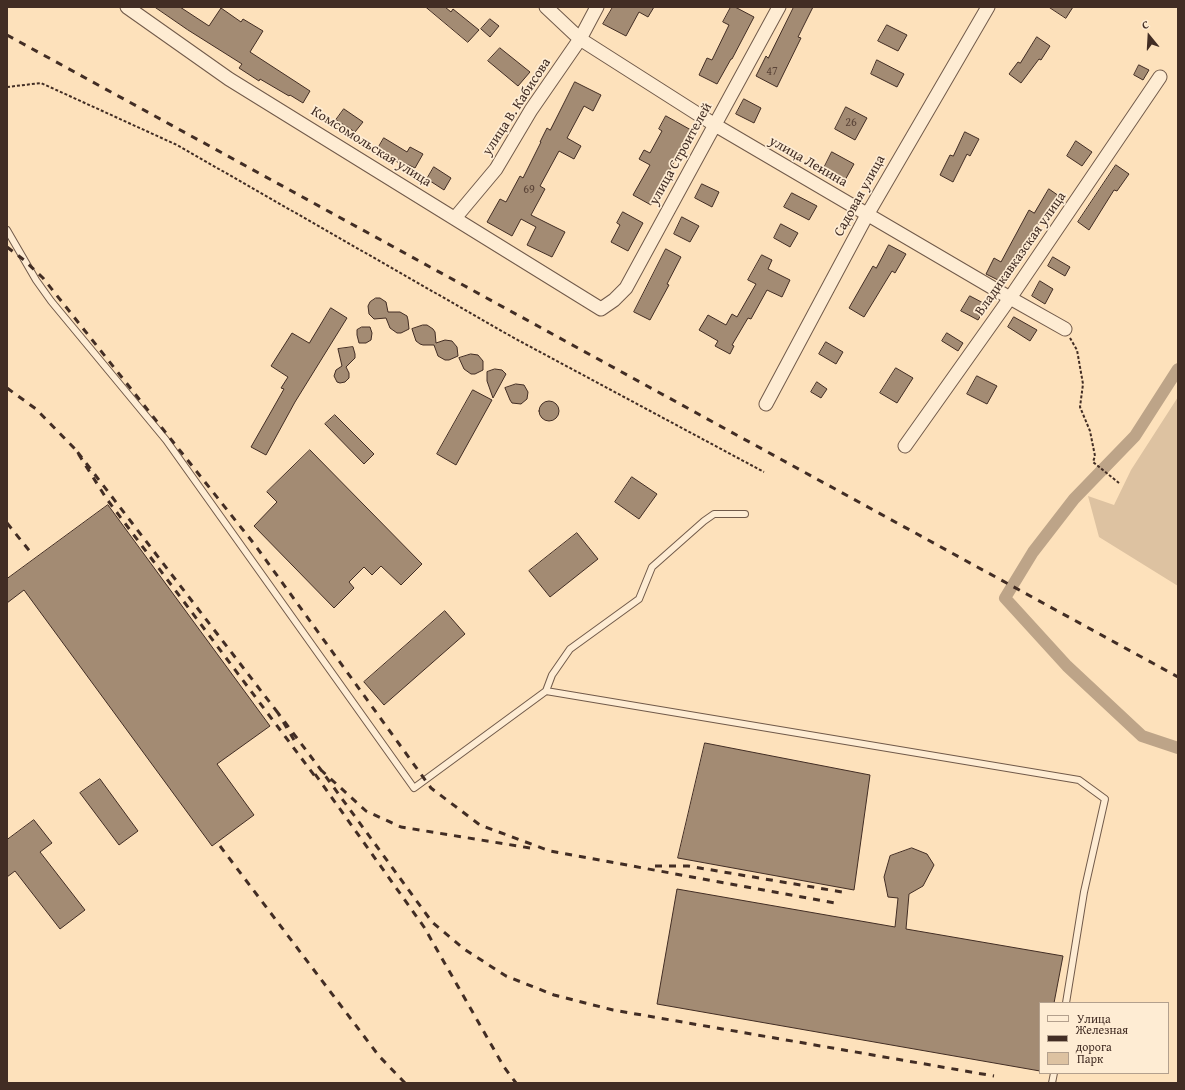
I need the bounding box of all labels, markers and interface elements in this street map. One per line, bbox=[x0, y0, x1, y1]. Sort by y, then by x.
north arrow bbox=[1129, 16, 1169, 56]
text: С bbox=[1140, 16, 1151, 33]
street label: улица В. Кабисова bbox=[479, 55, 555, 159]
house number: 47 bbox=[766, 65, 778, 79]
street label: улица Строителей bbox=[646, 100, 716, 208]
street label: Комсомольская улица bbox=[308, 103, 434, 191]
house number: 26 bbox=[845, 116, 857, 130]
street label: улица Ленина bbox=[766, 133, 850, 191]
street label: Садовая улица bbox=[831, 152, 889, 240]
house number: 69 bbox=[523, 183, 535, 197]
street label: Владикавказская улица bbox=[972, 189, 1070, 319]
legend bbox=[1039, 1002, 1169, 1074]
text: Улица bbox=[1077, 1010, 1111, 1027]
text: Железная дорога bbox=[1076, 1021, 1128, 1055]
text: Парк bbox=[1077, 1050, 1103, 1067]

